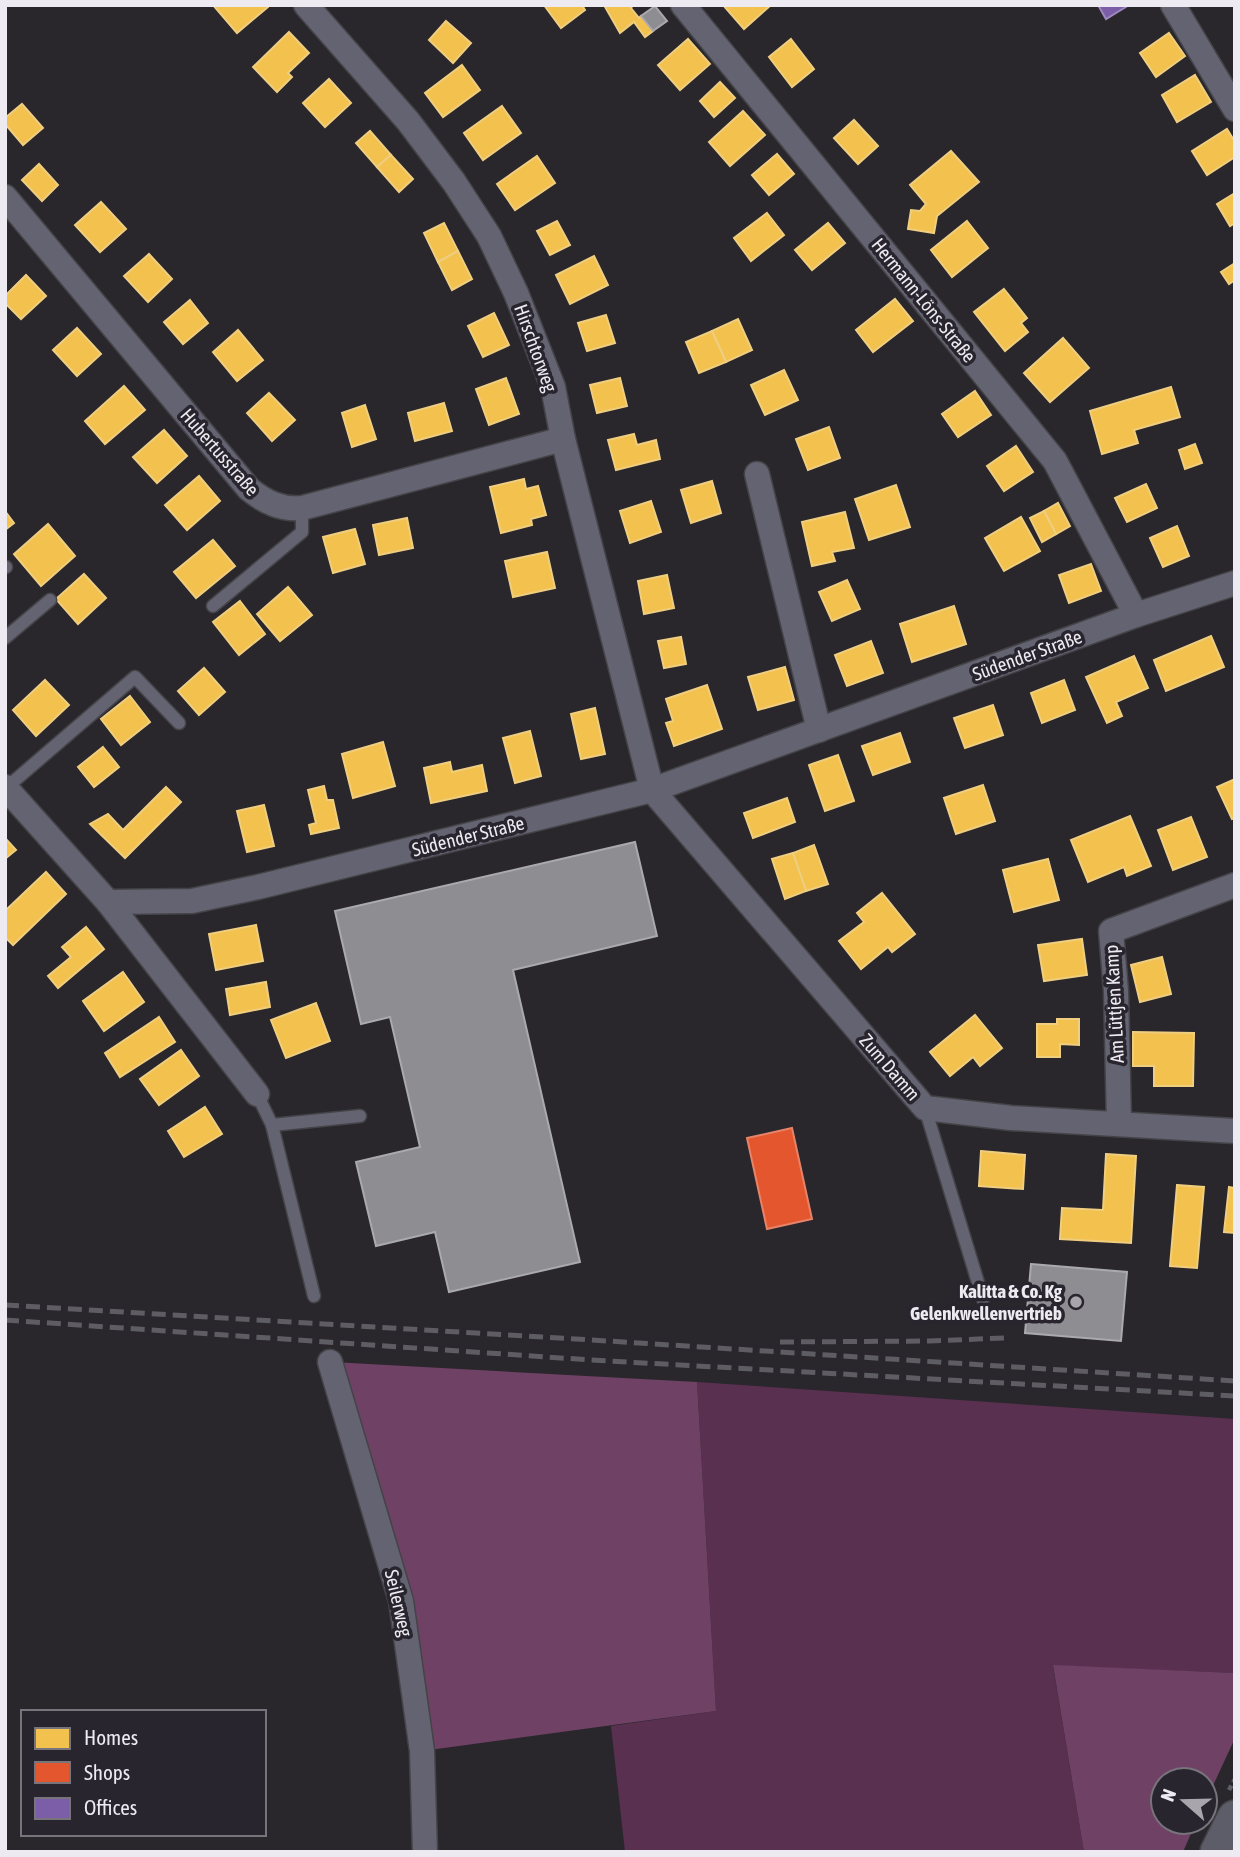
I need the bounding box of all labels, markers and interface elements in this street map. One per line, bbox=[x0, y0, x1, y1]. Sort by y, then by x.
street label: Hermann-Löns-Straße bbox=[867, 234, 981, 366]
street label: Hirschtorweg bbox=[510, 301, 562, 396]
street label: Hubertusstraße bbox=[176, 404, 264, 500]
street label: Südender Straße bbox=[969, 625, 1085, 685]
street label: Südender Straße bbox=[410, 811, 526, 861]
street label: Am Lüttjen Kamp bbox=[1100, 944, 1128, 1064]
street label: Zum Damm bbox=[855, 1029, 925, 1105]
place label: Kalitta & Co. Kg Gelenkwellenvertrieb bbox=[910, 1280, 1063, 1324]
marker: Kalitta & Co. Kg Gelenkwellenvertrieb bbox=[1068, 1294, 1084, 1310]
street label: Seilerweg bbox=[381, 1567, 418, 1639]
legend bbox=[21, 1710, 266, 1836]
text: Homes bbox=[84, 1725, 138, 1749]
text: Shops bbox=[84, 1760, 130, 1784]
north arrow bbox=[1149, 1766, 1219, 1836]
text: N bbox=[1156, 1786, 1180, 1804]
text: Offices bbox=[84, 1795, 137, 1819]

